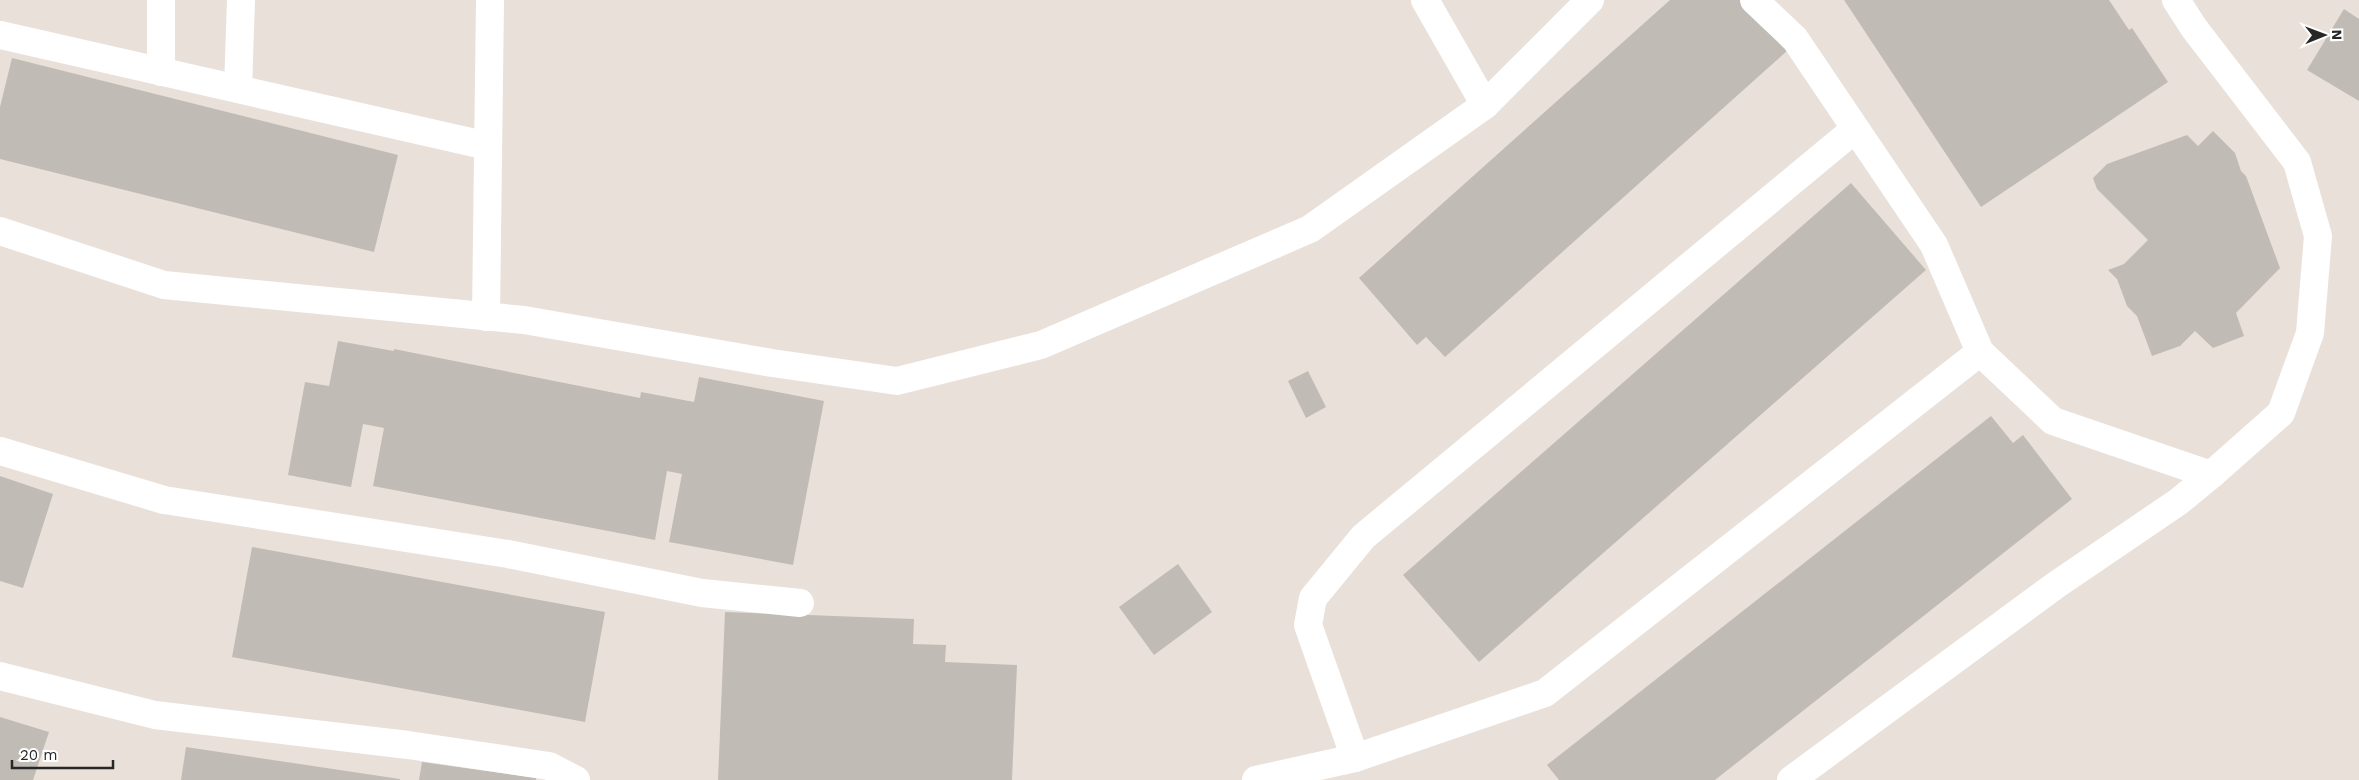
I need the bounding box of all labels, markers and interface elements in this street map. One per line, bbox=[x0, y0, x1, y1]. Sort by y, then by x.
north arrow bbox=[2299, 10, 2349, 60]
text: N bbox=[2329, 29, 2345, 40]
scale bar bbox=[12, 738, 114, 770]
text: 20 m bbox=[20, 746, 58, 764]

